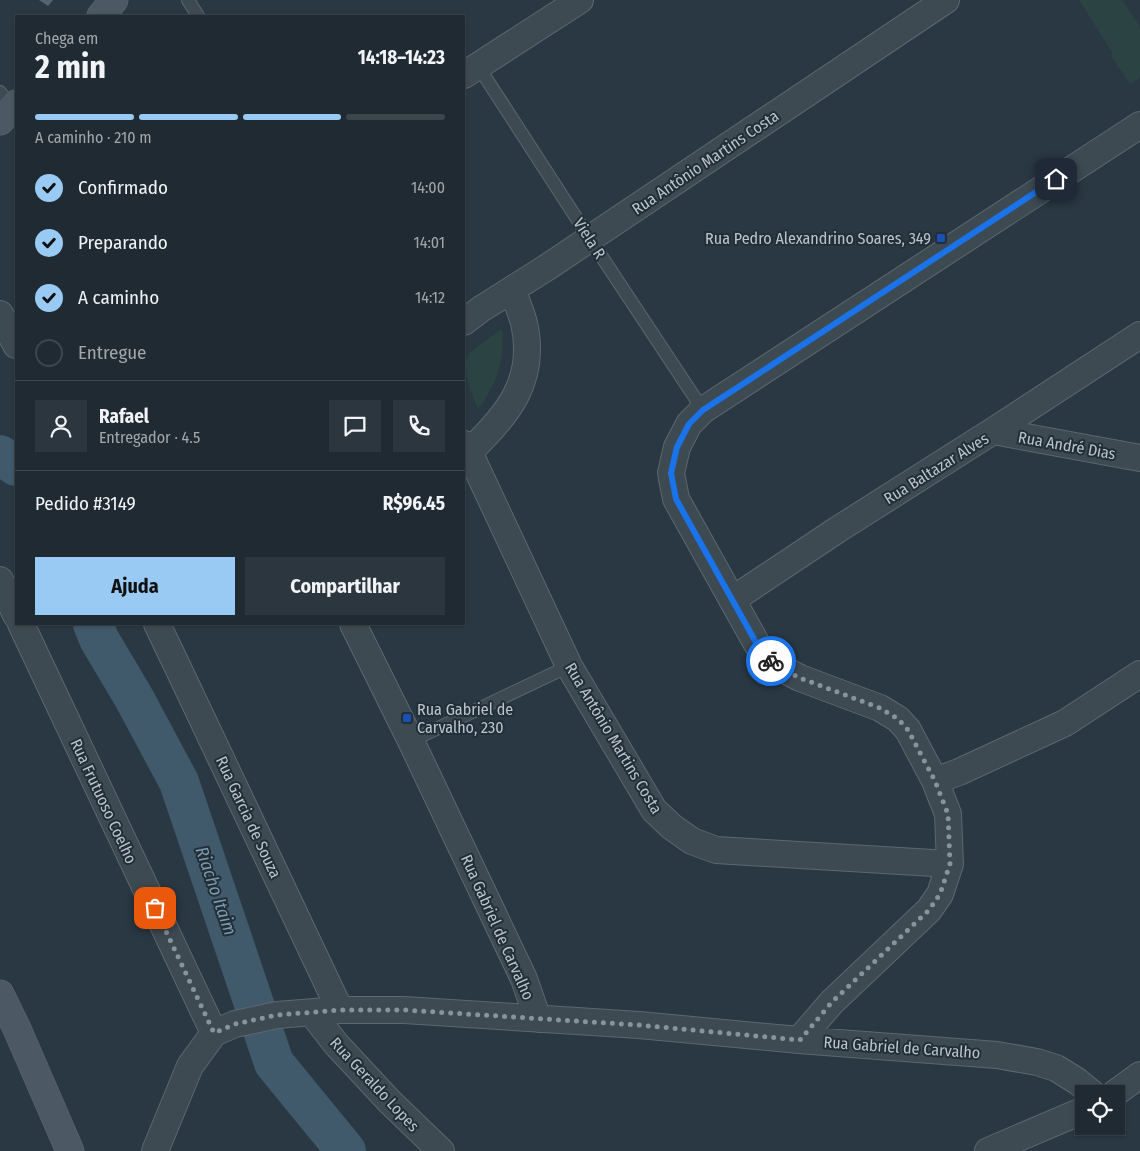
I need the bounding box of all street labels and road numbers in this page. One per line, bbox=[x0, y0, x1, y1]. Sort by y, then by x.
street label: Rua Antônio Martins Costa bbox=[628, 106, 782, 219]
street label: Viela R bbox=[569, 214, 610, 262]
street label: Rua André Dias bbox=[1017, 428, 1117, 463]
street label: Rua Baltazar Alves bbox=[880, 429, 992, 508]
street label: Rua Antônio Martins Costa bbox=[561, 659, 666, 817]
street label: Rua Frutuoso Coelho bbox=[66, 736, 141, 867]
street label: Rua Garcia de Souza bbox=[212, 753, 285, 881]
street label: Rua Gabriel de Carvalho bbox=[457, 852, 538, 1003]
street label: Rua Geraldo Lopes bbox=[326, 1033, 423, 1135]
street label: Rua Gabriel de Carvalho bbox=[823, 1033, 981, 1062]

